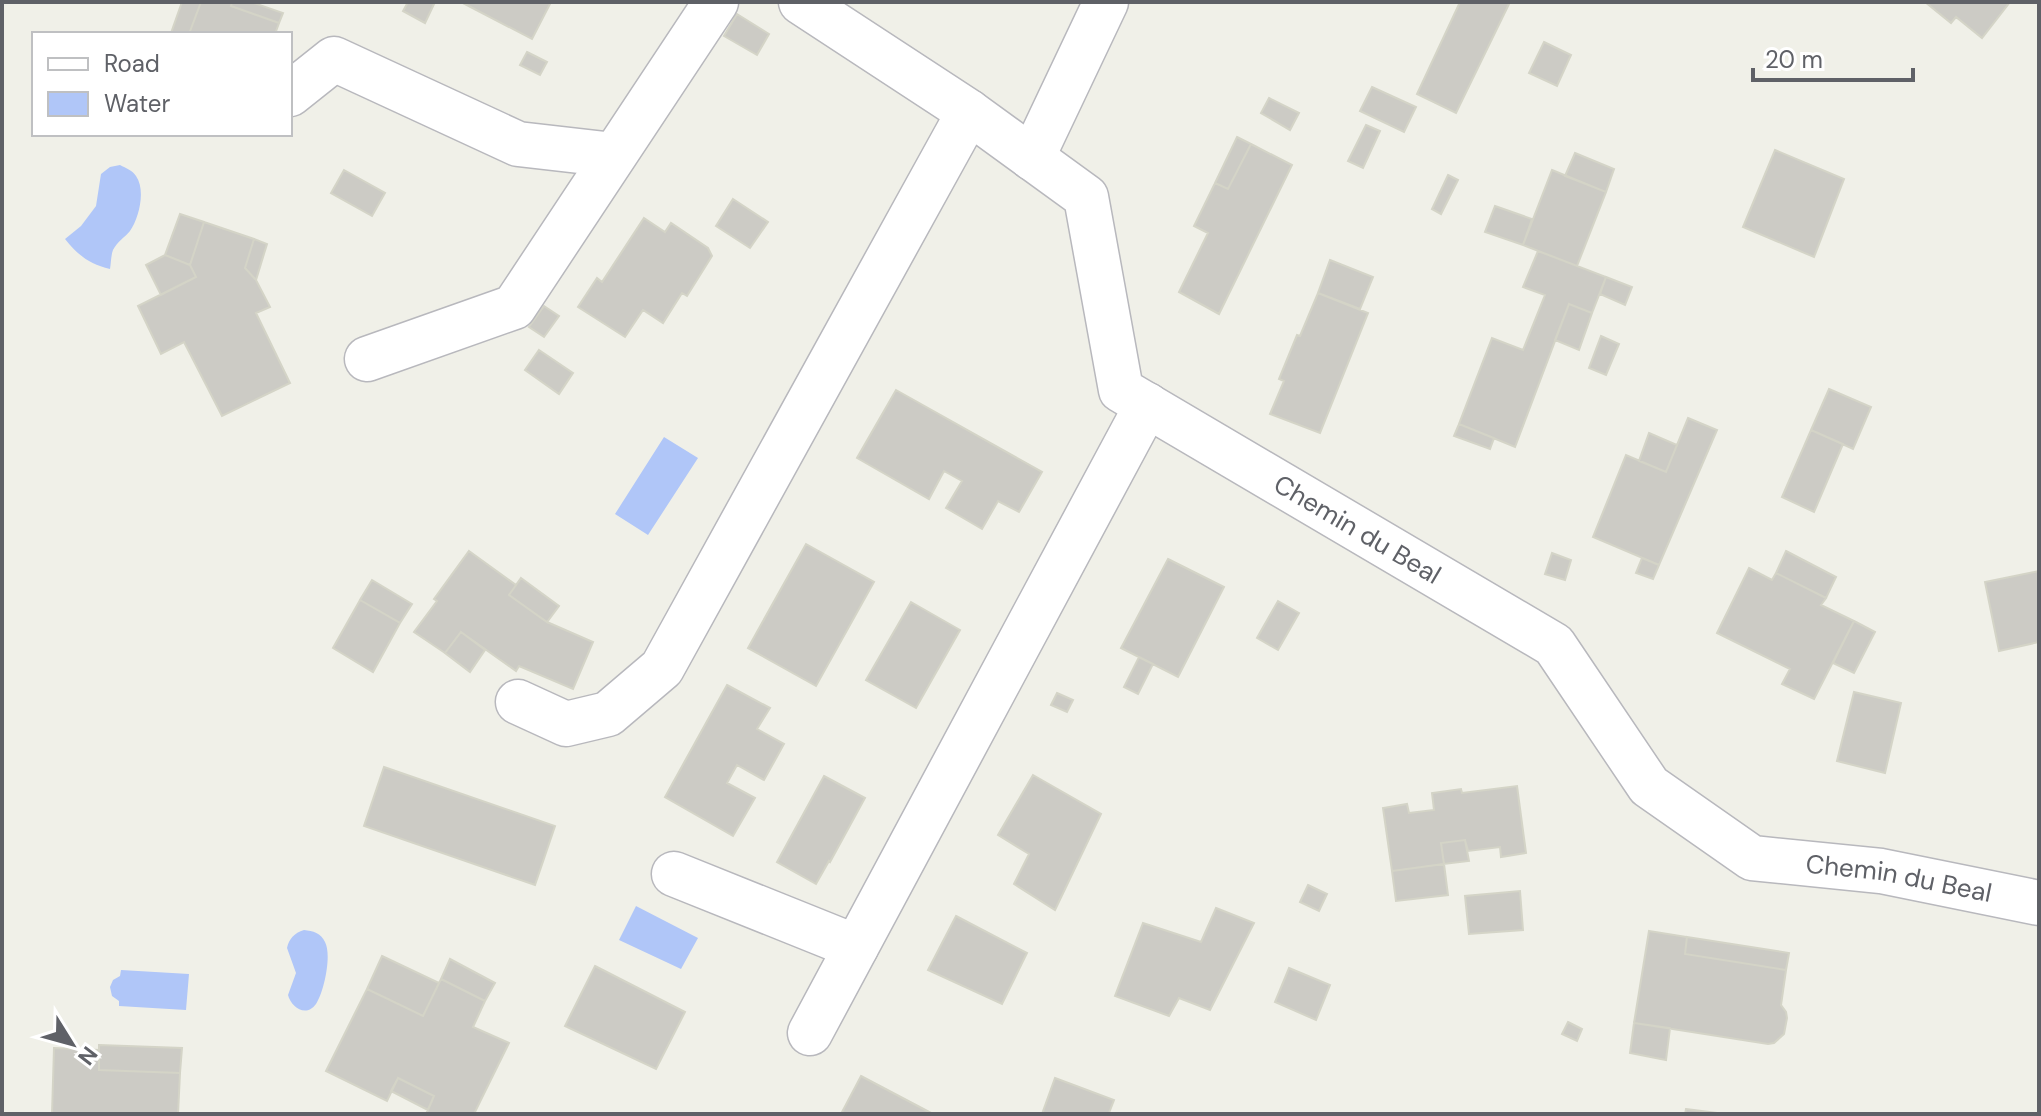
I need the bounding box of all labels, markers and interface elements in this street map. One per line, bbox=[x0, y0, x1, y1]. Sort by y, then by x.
legend bbox=[32, 32, 292, 136]
scale bar bbox=[1753, 32, 1913, 82]
text: 20 m bbox=[1765, 44, 1823, 75]
text: Road bbox=[104, 48, 160, 79]
text: Water bbox=[104, 88, 170, 119]
street label: Chemin du Beal bbox=[1268, 467, 1447, 592]
street label: Chemin du Beal bbox=[1804, 847, 1995, 910]
north arrow bbox=[32, 1004, 112, 1084]
text: N bbox=[71, 1041, 104, 1071]

